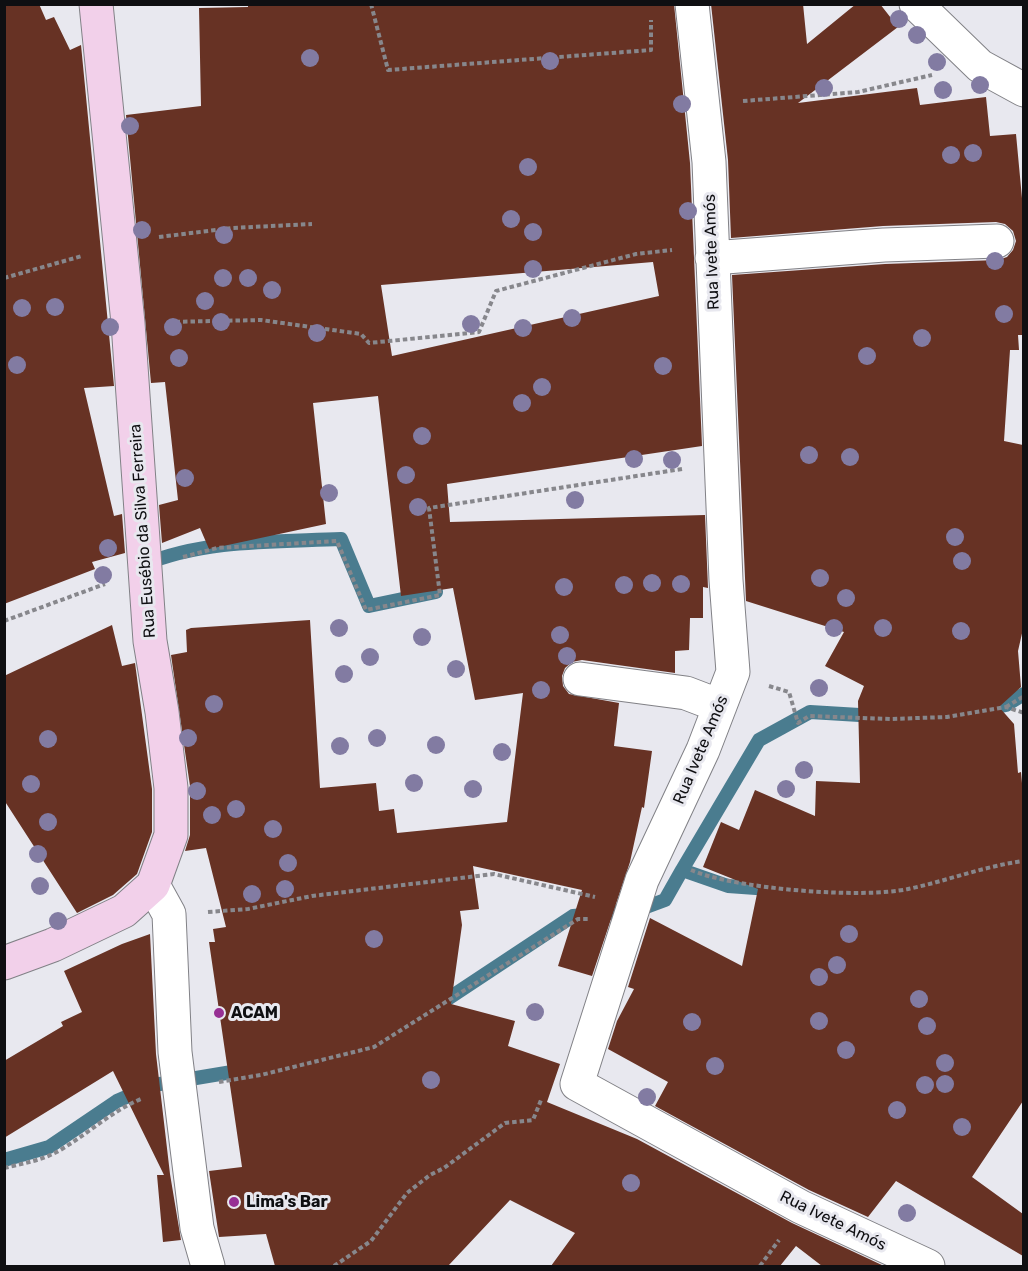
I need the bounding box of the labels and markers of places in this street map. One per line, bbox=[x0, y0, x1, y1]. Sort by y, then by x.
place label: ACAM bbox=[231, 1003, 278, 1023]
marker: ACAM bbox=[212, 1006, 226, 1020]
place label: Lima's Bar bbox=[246, 1192, 328, 1212]
marker: Lima's Bar bbox=[227, 1195, 241, 1209]

